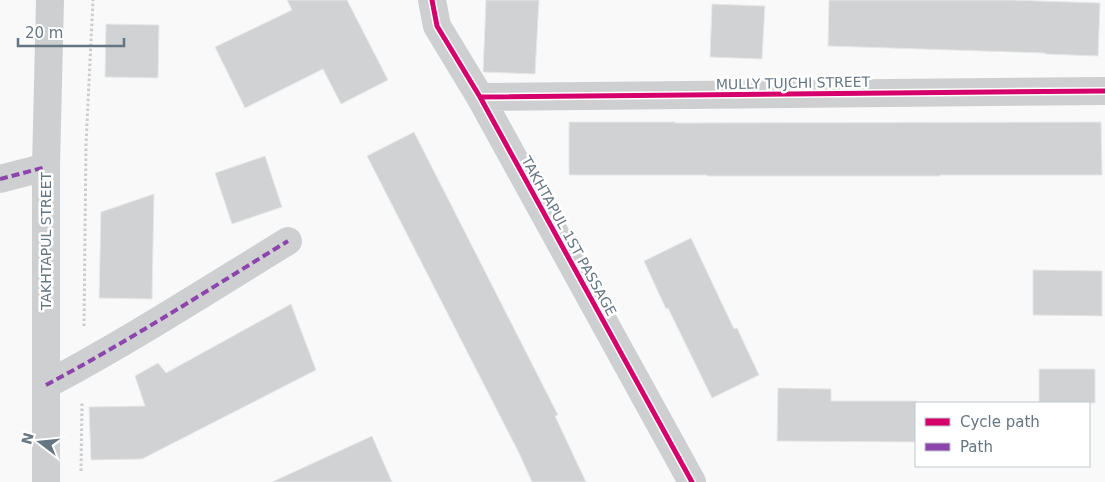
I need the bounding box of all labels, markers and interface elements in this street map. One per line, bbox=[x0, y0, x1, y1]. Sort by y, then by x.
scale bar bbox=[18, 15, 124, 47]
text: 20 m bbox=[25, 24, 63, 42]
street label: MULLY TUJCHI STREET bbox=[716, 74, 871, 92]
street label: TAKHTAPUL 1ST PASSAGE bbox=[518, 153, 620, 318]
street label: TAKHTAPUL STREET bbox=[38, 171, 54, 311]
legend bbox=[915, 402, 1090, 467]
text: Cycle path bbox=[960, 413, 1040, 431]
north arrow bbox=[15, 417, 65, 467]
text: N bbox=[18, 431, 37, 446]
text: Path bbox=[960, 438, 993, 456]

